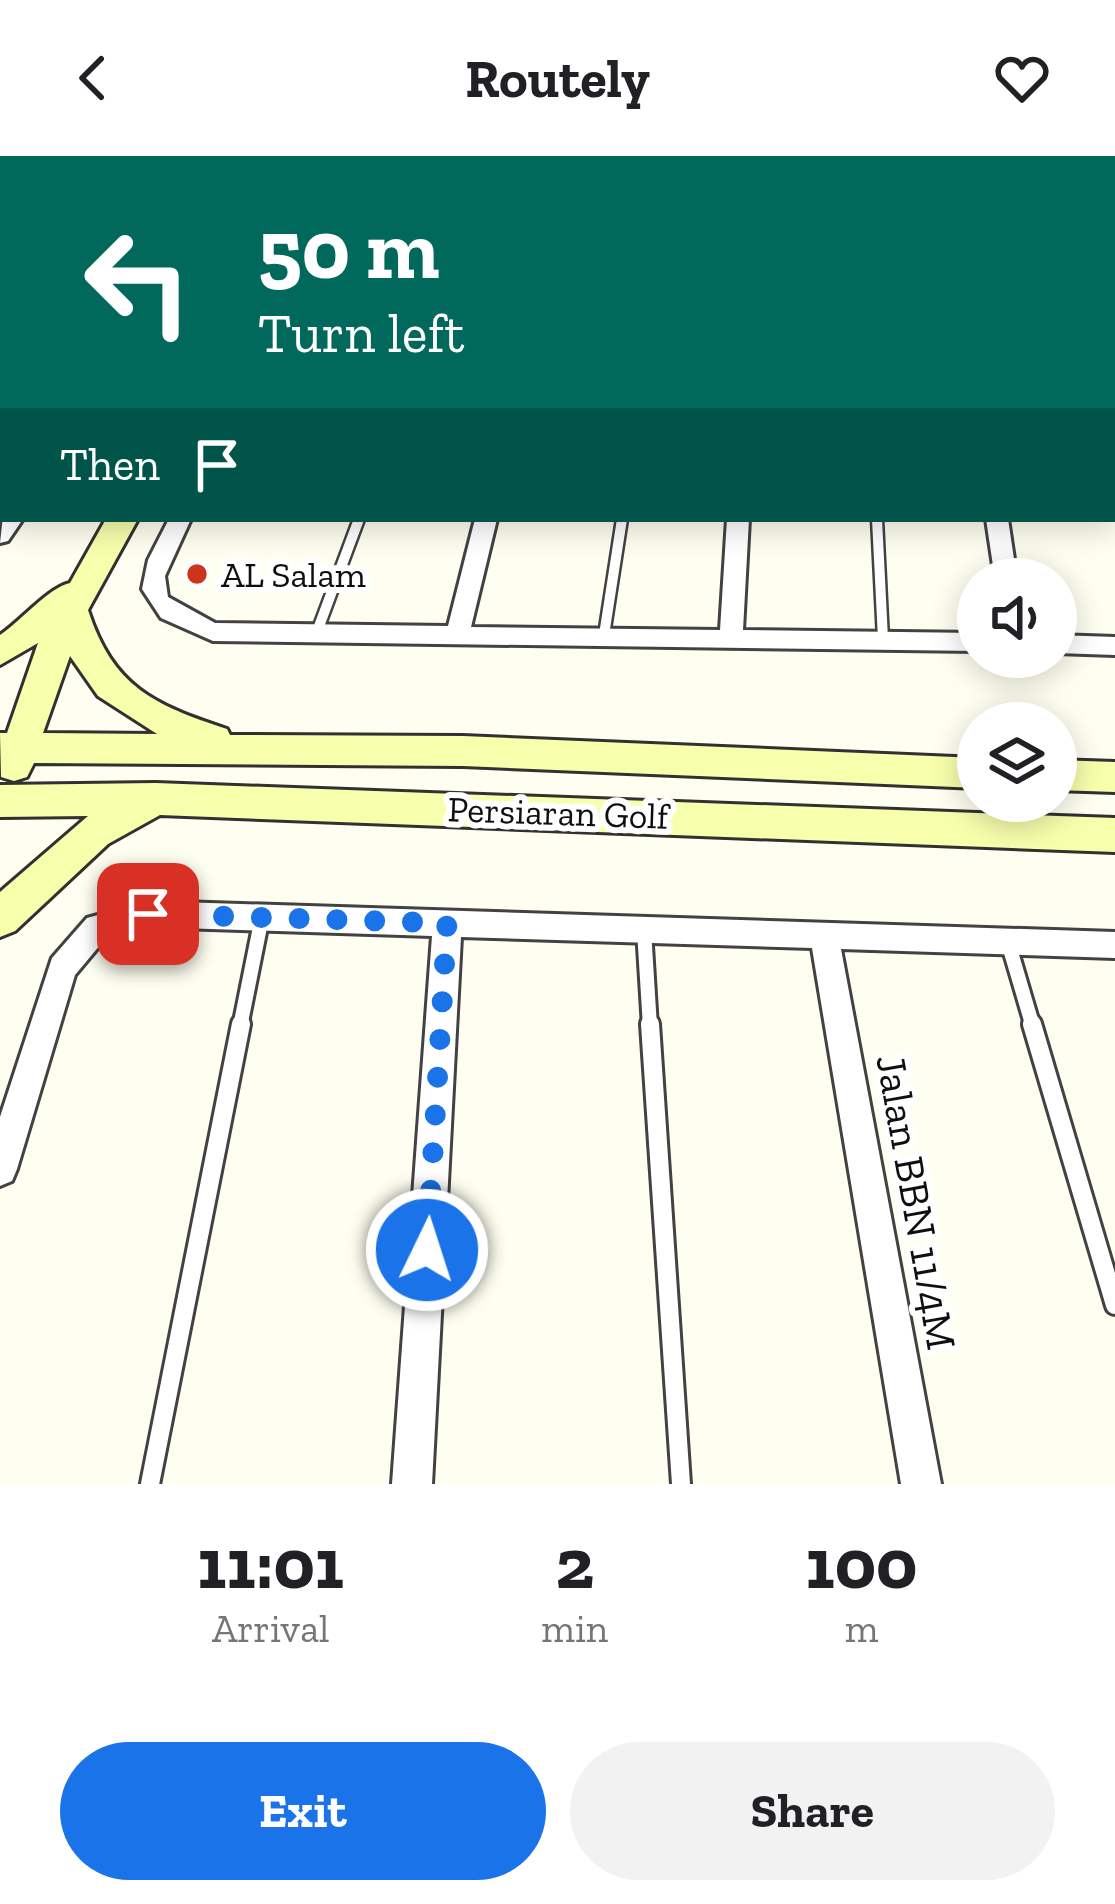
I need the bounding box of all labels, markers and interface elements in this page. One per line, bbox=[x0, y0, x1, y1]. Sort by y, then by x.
icon: back bbox=[60, 45, 126, 111]
icon: heart bbox=[989, 45, 1055, 111]
text: Routely bbox=[465, 46, 650, 111]
text: 50 m bbox=[258, 199, 440, 300]
icon: left bbox=[60, 204, 216, 360]
text: Turn left bbox=[258, 301, 465, 366]
icon: arrive bbox=[184, 432, 250, 498]
text: Then bbox=[60, 438, 160, 492]
place label: AL Salam bbox=[221, 553, 366, 596]
map controls bbox=[957, 558, 1077, 822]
button: sound bbox=[957, 558, 1077, 678]
marker: AL Salam bbox=[184, 561, 210, 587]
button: layers bbox=[957, 702, 1077, 822]
street label: Persiaran Golf bbox=[447, 787, 672, 838]
pin bbox=[97, 863, 199, 965]
icon: arrive bbox=[115, 881, 181, 947]
street label: Jalan BBN 11/4M bbox=[865, 1050, 968, 1354]
position arrow bbox=[364, 1187, 490, 1313]
text: 11:01 bbox=[197, 1520, 344, 1606]
text: 2 bbox=[555, 1520, 594, 1606]
text: 100 bbox=[806, 1520, 918, 1606]
text: Arrival bbox=[212, 1605, 329, 1652]
text: min bbox=[541, 1605, 608, 1652]
text: m bbox=[845, 1605, 878, 1652]
button: Exit bbox=[60, 1742, 546, 1880]
button: Share bbox=[570, 1742, 1055, 1880]

